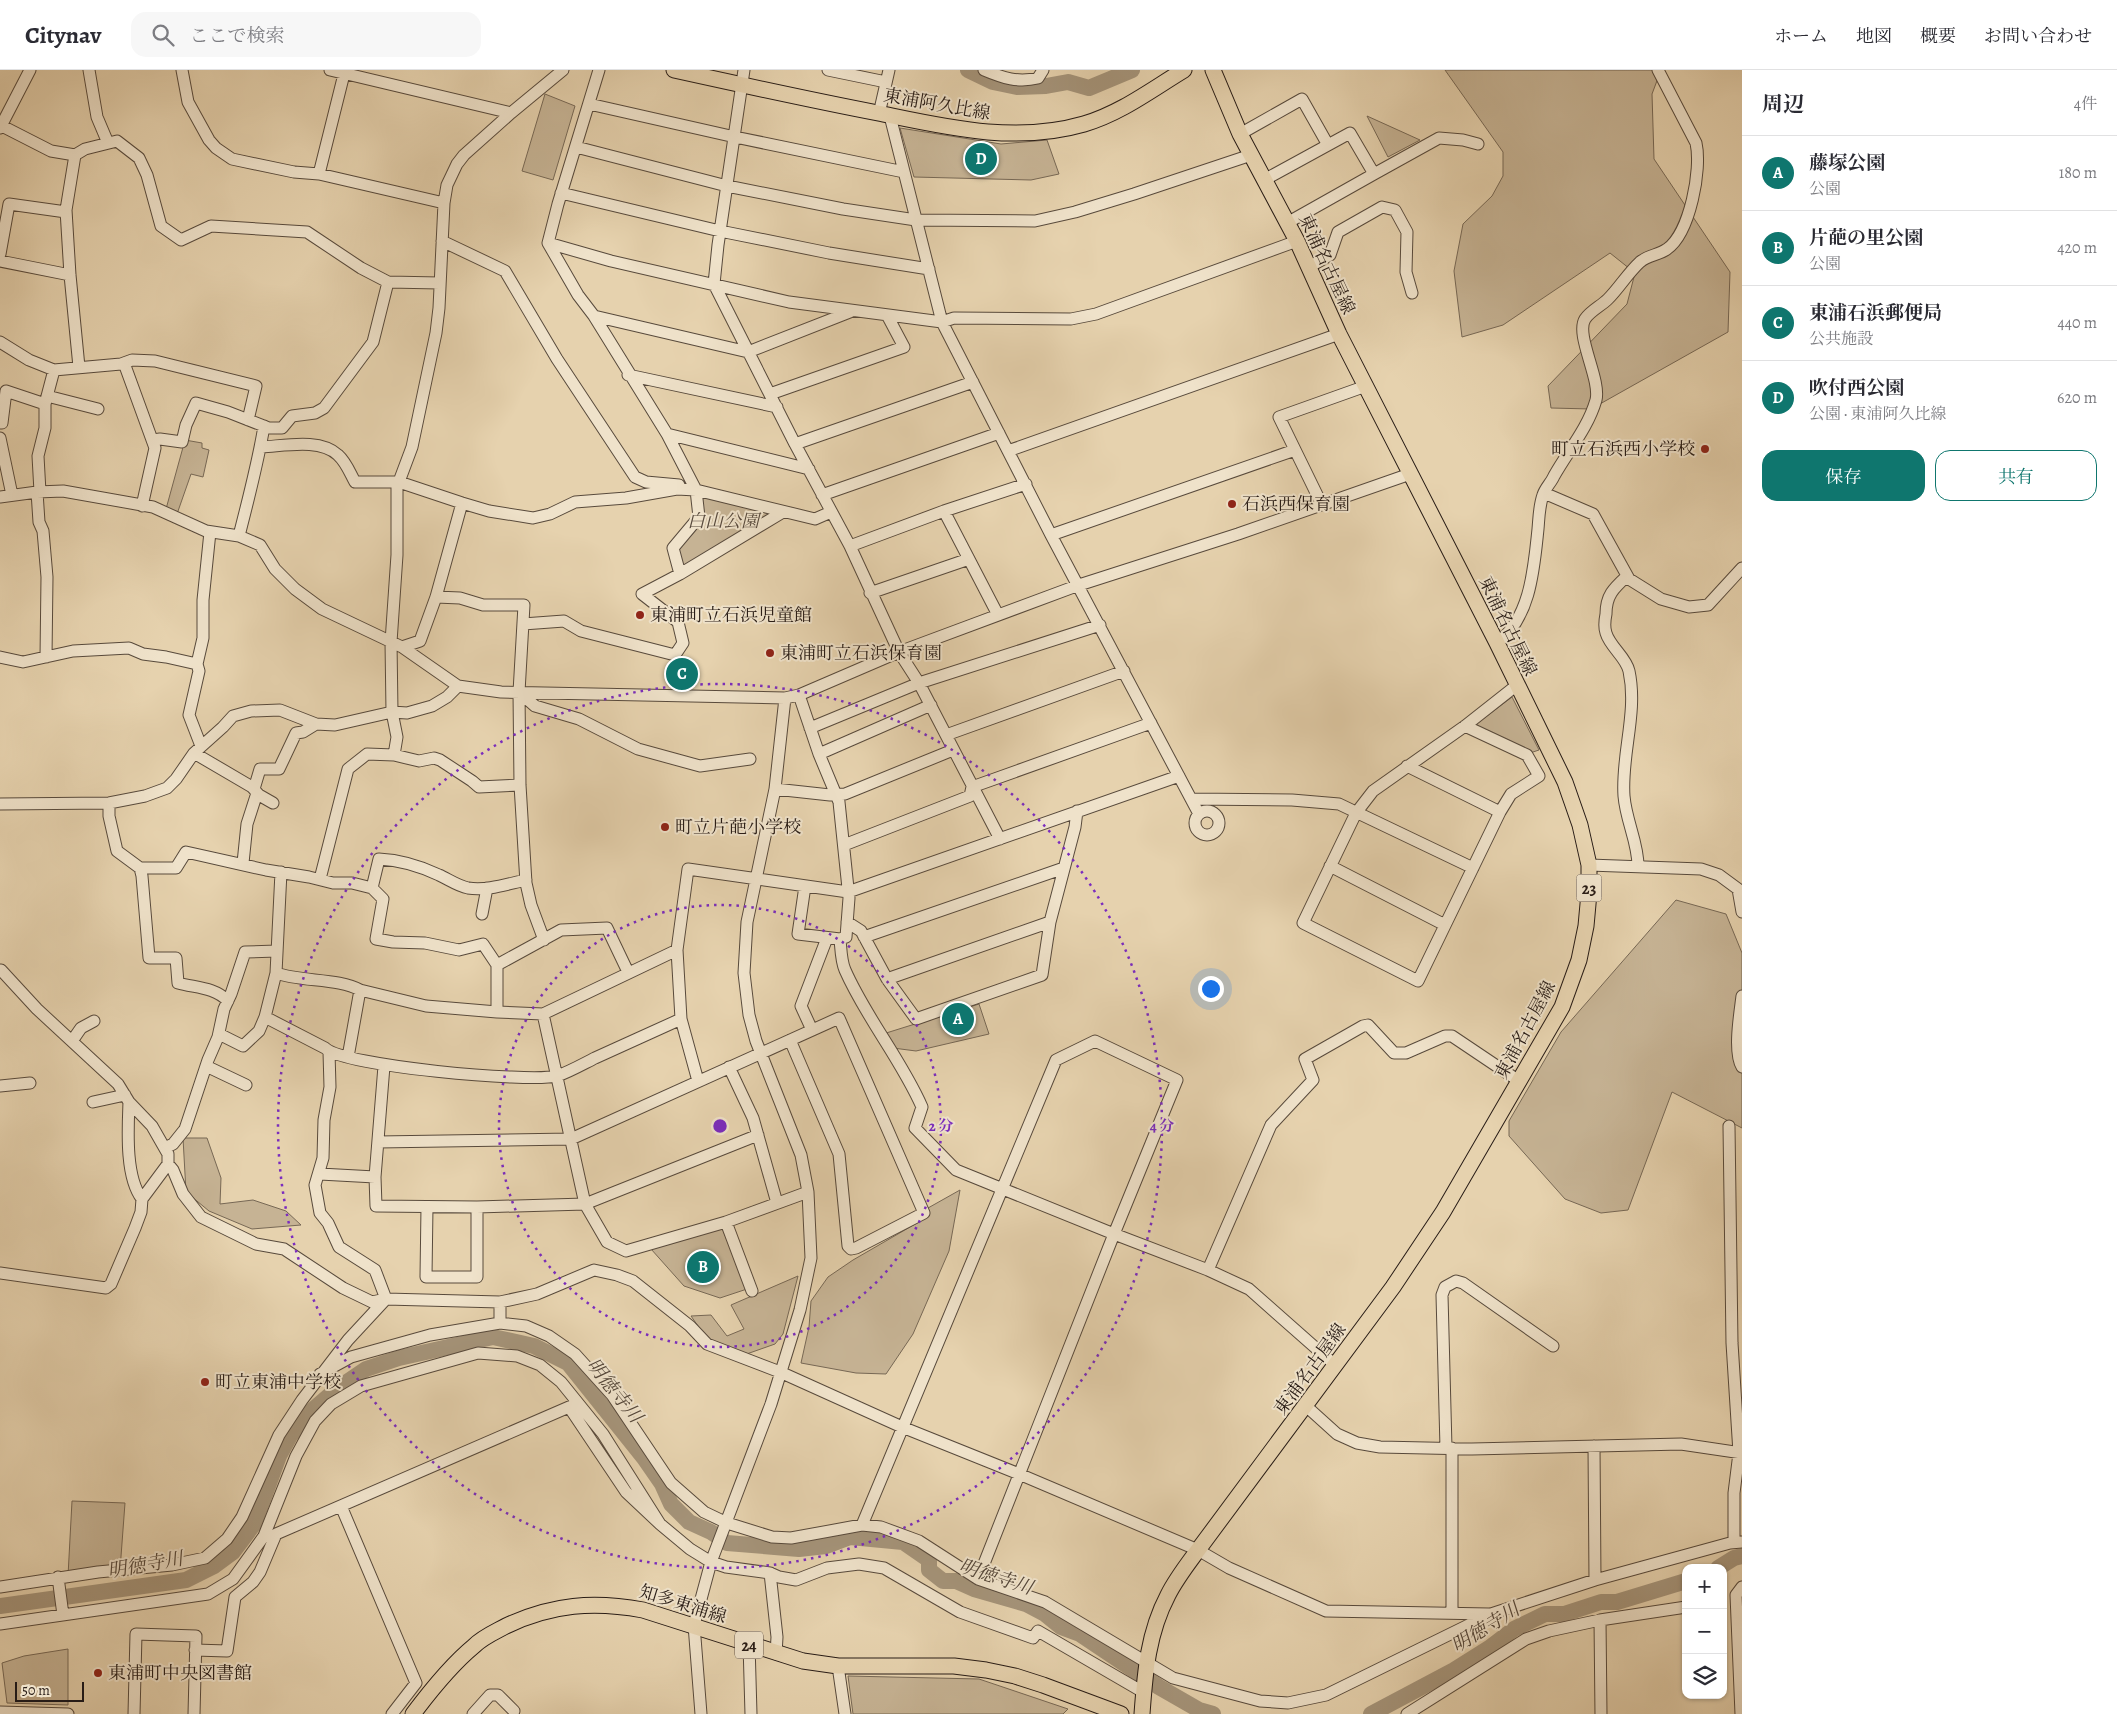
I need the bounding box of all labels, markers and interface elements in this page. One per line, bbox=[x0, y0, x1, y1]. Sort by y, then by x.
search box bbox=[131, 12, 481, 57]
text: Citynav bbox=[25, 19, 101, 51]
icon: search bbox=[149, 21, 177, 49]
text: ここで検索 bbox=[189, 23, 284, 49]
text: ホーム bbox=[1774, 24, 1828, 48]
text: 地図 bbox=[1856, 24, 1892, 48]
text: 概要 bbox=[1920, 24, 1956, 48]
text: お問い合わせ bbox=[1984, 24, 2092, 48]
street label: 東浦阿久比線 bbox=[882, 83, 992, 125]
text: 周辺 bbox=[1762, 90, 1804, 118]
text: 4件 bbox=[2074, 93, 2097, 115]
pin: D bbox=[965, 140, 997, 178]
text: 藤塚公園 bbox=[1809, 150, 1885, 176]
text: A bbox=[1773, 162, 1783, 184]
text: 180 m bbox=[2059, 162, 2097, 184]
text: 公園 bbox=[1809, 178, 1841, 200]
street label: 東浦名古屋線 bbox=[1293, 210, 1361, 318]
text: 片葩の里公園 bbox=[1809, 225, 1923, 251]
text: B bbox=[1773, 237, 1783, 259]
text: 420 m bbox=[2057, 237, 2097, 259]
text: 公園 bbox=[1809, 253, 1841, 275]
text: 東浦石浜郵便局 bbox=[1809, 300, 1942, 326]
text: C bbox=[1773, 312, 1783, 334]
text: 440 m bbox=[2057, 312, 2097, 334]
text: 公共施設 bbox=[1809, 328, 1873, 350]
text: 吹付西公園 bbox=[1809, 375, 1904, 401]
text: D bbox=[1772, 387, 1784, 409]
text: 620 m bbox=[2057, 387, 2097, 409]
text: 公園 · 東浦阿久比線 bbox=[1809, 403, 1947, 425]
place label: 町立石浜西小学校 bbox=[1551, 437, 1695, 461]
marker: 町立石浜西小学校 bbox=[1699, 443, 1711, 455]
button: 保存 bbox=[1762, 450, 1925, 501]
button: 共有 bbox=[1935, 450, 2097, 501]
place label: 石浜西保育園 bbox=[1242, 492, 1350, 516]
marker: 石浜西保育園 bbox=[1226, 498, 1238, 510]
park label: 白山公園 bbox=[687, 509, 762, 533]
street label: 東浦名古屋線 bbox=[1474, 572, 1542, 680]
place label: 東浦町立石浜児童館 bbox=[650, 603, 812, 627]
marker: 東浦町立石浜児童館 bbox=[634, 609, 646, 621]
place label: 東浦町立石浜保育園 bbox=[780, 641, 942, 665]
marker: 東浦町立石浜保育園 bbox=[764, 647, 776, 659]
pin: C bbox=[666, 655, 698, 693]
place label: 町立片葩小学校 bbox=[675, 815, 801, 839]
marker: 町立片葩小学校 bbox=[659, 821, 671, 833]
road number: 23 bbox=[1576, 874, 1602, 901]
your location bbox=[1198, 976, 1224, 1002]
street label: 東浦名古屋線 bbox=[1489, 977, 1561, 1083]
pin: A bbox=[942, 1000, 974, 1038]
text: 2 分 bbox=[929, 1116, 953, 1136]
text: 4 分 bbox=[1150, 1116, 1174, 1136]
centre of rings bbox=[711, 1117, 729, 1135]
pin: B bbox=[687, 1248, 719, 1286]
street label: 東浦名古屋線 bbox=[1269, 1318, 1351, 1420]
water label: 明徳寺川 bbox=[580, 1353, 649, 1430]
place label: 町立東浦中学校 bbox=[215, 1370, 341, 1394]
marker: 町立東浦中学校 bbox=[199, 1376, 211, 1388]
water label: 明徳寺川 bbox=[105, 1545, 187, 1584]
water label: 明徳寺川 bbox=[956, 1553, 1038, 1602]
map controls bbox=[1682, 1564, 1727, 1699]
button: + bbox=[1682, 1564, 1727, 1609]
street label: 知多東浦線 bbox=[636, 1579, 730, 1629]
water label: 明徳寺川 bbox=[1446, 1596, 1526, 1659]
button: − bbox=[1682, 1609, 1727, 1654]
road number: 24 bbox=[735, 1632, 763, 1658]
button: layers bbox=[1682, 1654, 1727, 1699]
place label: 東浦町中央図書館 bbox=[108, 1661, 252, 1685]
marker: 東浦町中央図書館 bbox=[92, 1667, 104, 1679]
scale bar bbox=[15, 1679, 84, 1702]
text: 50 m bbox=[22, 1681, 50, 1700]

